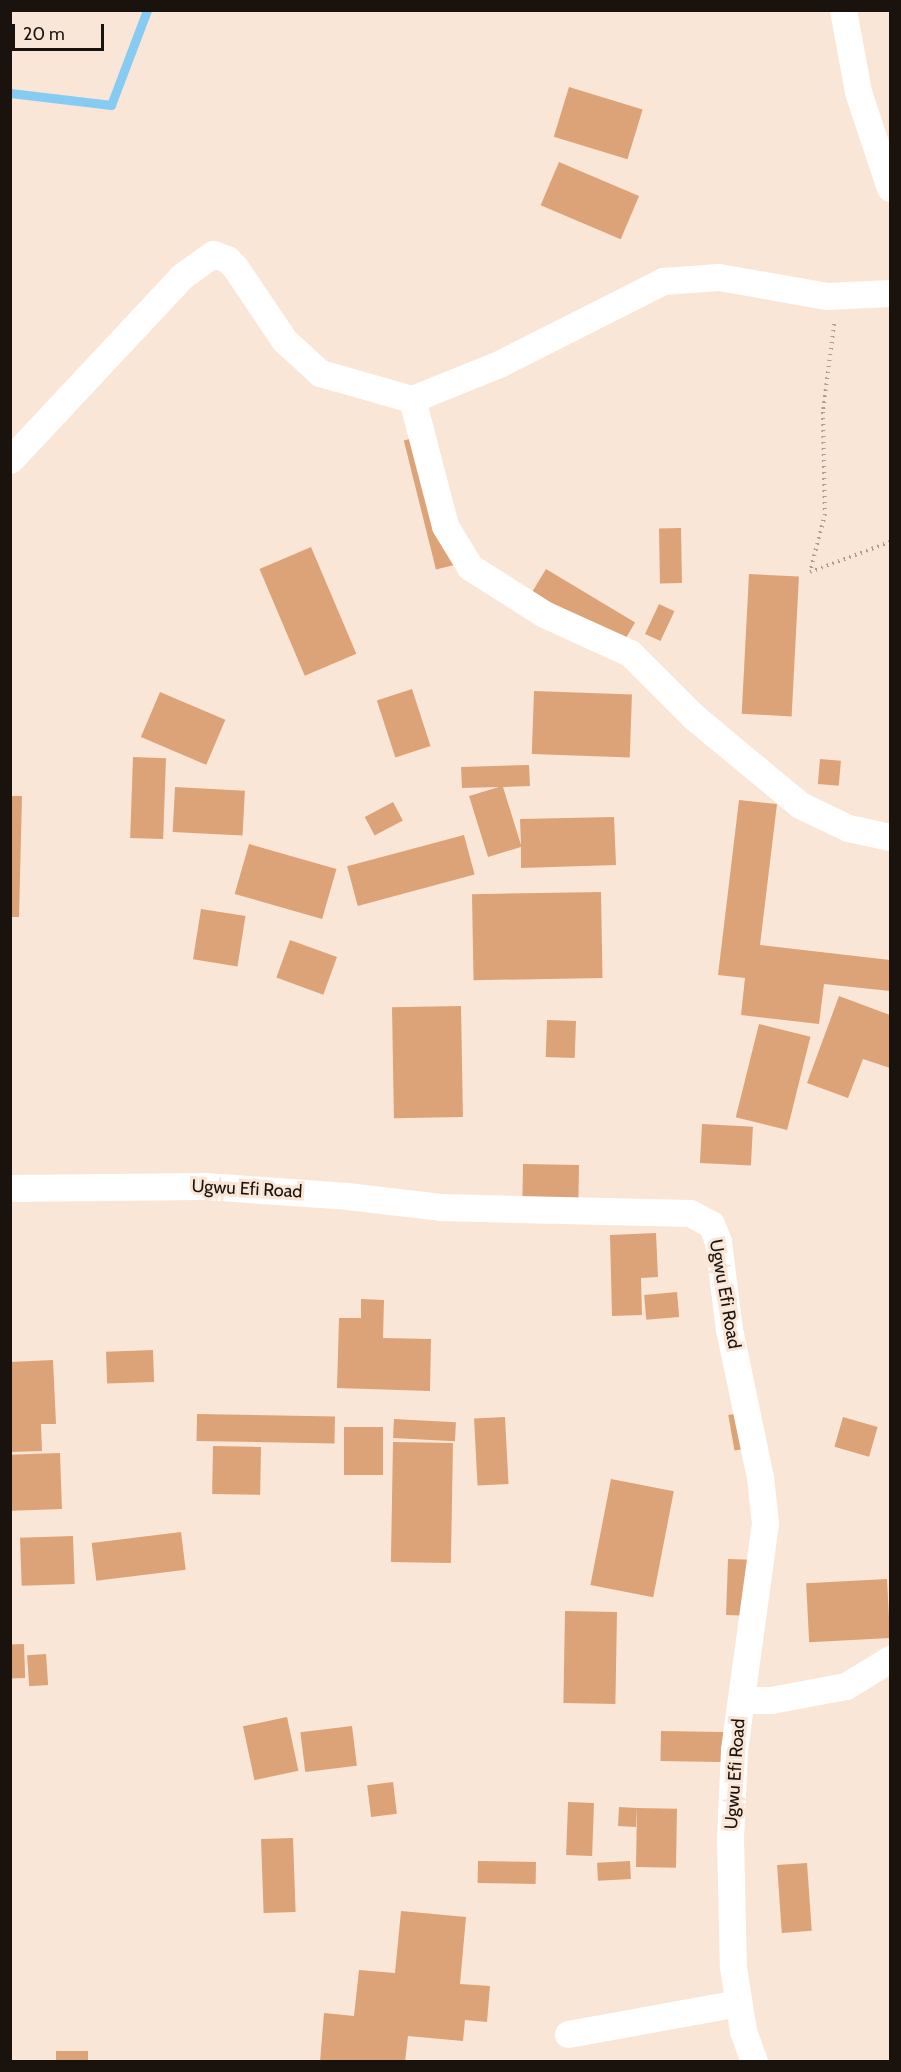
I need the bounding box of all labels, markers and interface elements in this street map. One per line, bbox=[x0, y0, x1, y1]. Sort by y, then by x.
scale bar bbox=[15, 12, 106, 50]
text: 20 m bbox=[23, 23, 65, 45]
street label: Ugwu Efi Road bbox=[191, 1175, 303, 1203]
street label: Ugwu Efi Road bbox=[705, 1238, 745, 1350]
street label: Ugwu Efi Road bbox=[720, 1718, 750, 1830]

